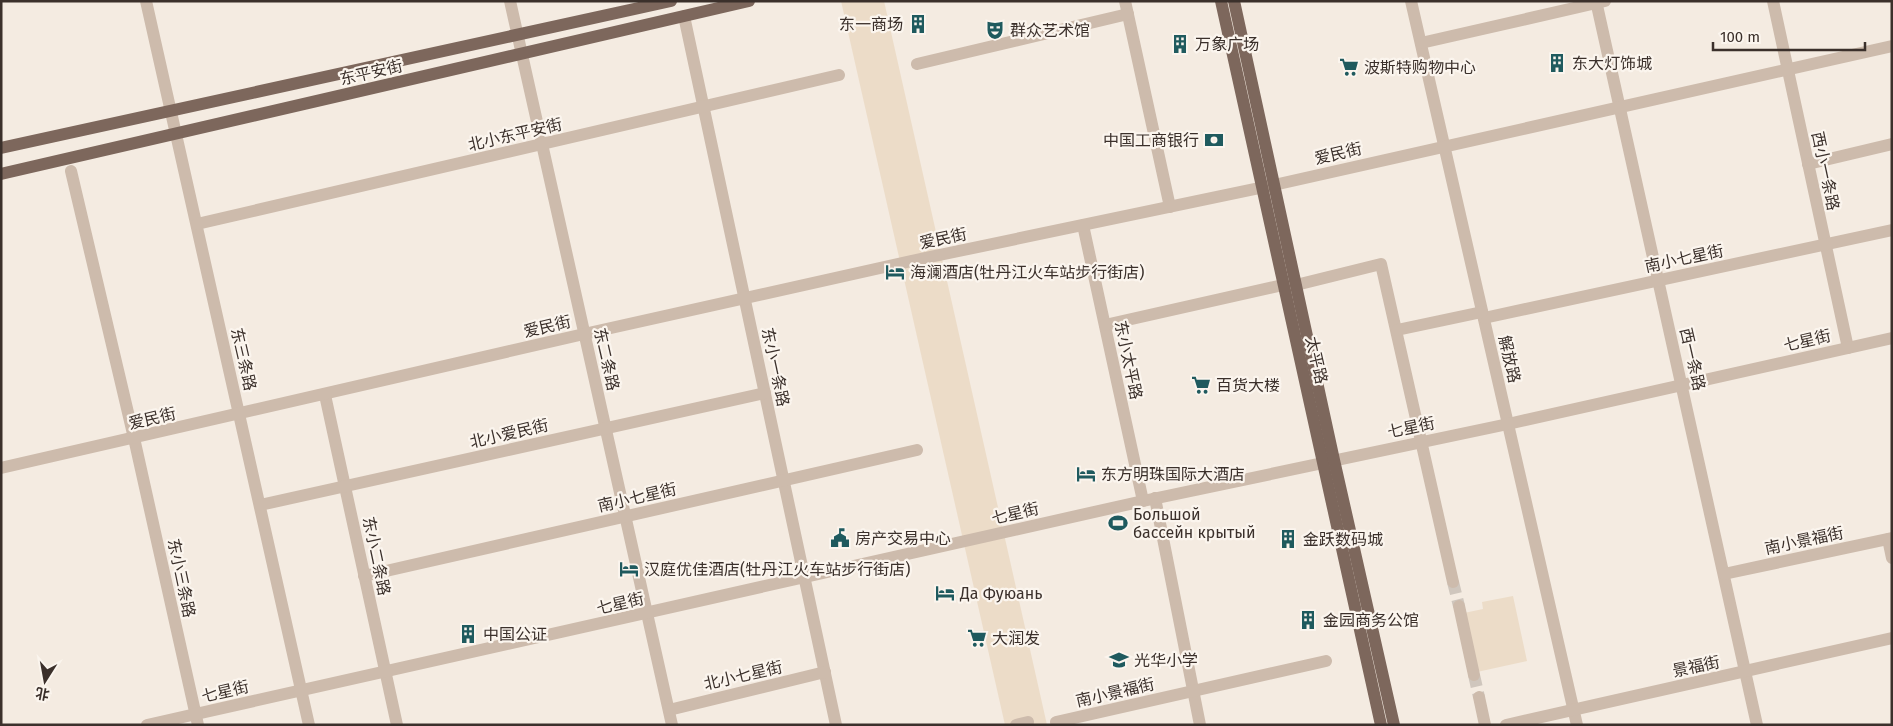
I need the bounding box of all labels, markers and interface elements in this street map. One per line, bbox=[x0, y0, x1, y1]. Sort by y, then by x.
building icon: 东一商场 bbox=[907, 13, 929, 35]
place label: 东一商场 bbox=[839, 15, 903, 34]
theatre icon: 群众艺术馆 bbox=[984, 19, 1006, 41]
scale bar bbox=[1713, 20, 1866, 52]
place label: 群众艺术馆 bbox=[1010, 21, 1090, 40]
text: 100 m bbox=[1720, 28, 1760, 46]
building icon: 万象广场 bbox=[1169, 33, 1191, 55]
place label: 万象广场 bbox=[1195, 35, 1259, 54]
building icon: 东大灯饰城 bbox=[1546, 52, 1568, 74]
place label: 东大灯饰城 bbox=[1572, 54, 1652, 73]
street label: 东平安街 bbox=[338, 56, 404, 89]
supermarket icon: 波斯特购物中心 bbox=[1338, 56, 1360, 78]
place label: 波斯特购物中心 bbox=[1364, 58, 1476, 77]
street label: 北小东平安街 bbox=[466, 114, 564, 155]
bank icon: 中国工商银行 bbox=[1203, 129, 1225, 151]
street label: 西小一条路 bbox=[1808, 130, 1843, 212]
place label: 中国工商银行 bbox=[1103, 131, 1199, 150]
street label: 爱民街 bbox=[1313, 139, 1364, 168]
street label: 爱民街 bbox=[918, 224, 969, 253]
street label: 南小七星街 bbox=[1643, 241, 1725, 276]
hotel icon: 海澜酒店(牡丹江火车站步行街店) bbox=[884, 261, 906, 283]
place label: 海澜酒店(牡丹江火车站步行街店) bbox=[910, 263, 1144, 282]
street label: 爱民街 bbox=[522, 312, 573, 341]
street label: 东小太平路 bbox=[1111, 319, 1146, 401]
street label: 东三条路 bbox=[227, 326, 260, 392]
street label: 东二条路 bbox=[590, 326, 623, 392]
street label: 东小一条路 bbox=[758, 326, 793, 408]
street label: 西一条路 bbox=[1676, 326, 1709, 392]
street label: 七星街 bbox=[1782, 326, 1833, 355]
street label: 解放路 bbox=[1495, 334, 1524, 385]
street label: 太平路 bbox=[1302, 335, 1331, 386]
supermarket icon: 百货大楼 bbox=[1190, 374, 1212, 396]
place label: 百货大楼 bbox=[1216, 376, 1280, 395]
street label: 爱民街 bbox=[127, 404, 178, 433]
street label: 七星街 bbox=[1386, 413, 1437, 442]
street label: 北小爱民街 bbox=[468, 415, 550, 452]
hotel icon: 东方明珠国际大酒店 bbox=[1075, 463, 1097, 485]
place label: 东方明珠国际大酒店 bbox=[1101, 465, 1245, 484]
street label: 南小七星街 bbox=[596, 479, 678, 516]
street label: 七星街 bbox=[990, 499, 1041, 528]
place label: Большой бассейн крытый bbox=[1133, 505, 1256, 542]
sports icon: Большой бассейн крытый bbox=[1107, 512, 1129, 534]
street label: 东小二条路 bbox=[359, 515, 394, 597]
street label: 南小景福街 bbox=[1763, 523, 1845, 558]
public building icon: 房产交易中心 bbox=[829, 527, 851, 549]
building icon: 金跃数码城 bbox=[1277, 528, 1299, 550]
place label: 房产交易中心 bbox=[855, 529, 951, 548]
place label: 金跃数码城 bbox=[1303, 530, 1383, 549]
street label: 东小三条路 bbox=[164, 537, 199, 619]
hotel icon: 汉庭优佳酒店(牡丹江火车站步行街店) bbox=[618, 558, 640, 580]
place label: 汉庭优佳酒店(牡丹江火车站步行街店) bbox=[644, 560, 910, 579]
hotel icon: Да Фуюань bbox=[934, 582, 956, 604]
place label: Да Фуюань bbox=[959, 584, 1043, 603]
street label: 七星街 bbox=[595, 589, 646, 618]
building icon: 金园商务公馆 bbox=[1297, 609, 1319, 631]
place label: 金园商务公馆 bbox=[1323, 611, 1419, 630]
building icon: 中国公证 bbox=[457, 623, 479, 645]
place label: 中国公证 bbox=[483, 625, 547, 644]
supermarket icon: 大润发 bbox=[966, 627, 988, 649]
place label: 大润发 bbox=[992, 629, 1040, 648]
school or university icon: 光华小学 bbox=[1108, 649, 1130, 671]
place label: 光华小学 bbox=[1134, 651, 1198, 670]
street label: 景福街 bbox=[1671, 652, 1722, 681]
north arrow bbox=[20, 656, 70, 706]
street label: 北小七星街 bbox=[702, 657, 784, 694]
street label: 南小景福街 bbox=[1074, 674, 1156, 711]
street label: 七星街 bbox=[200, 677, 251, 706]
text: 北 bbox=[34, 684, 51, 703]

